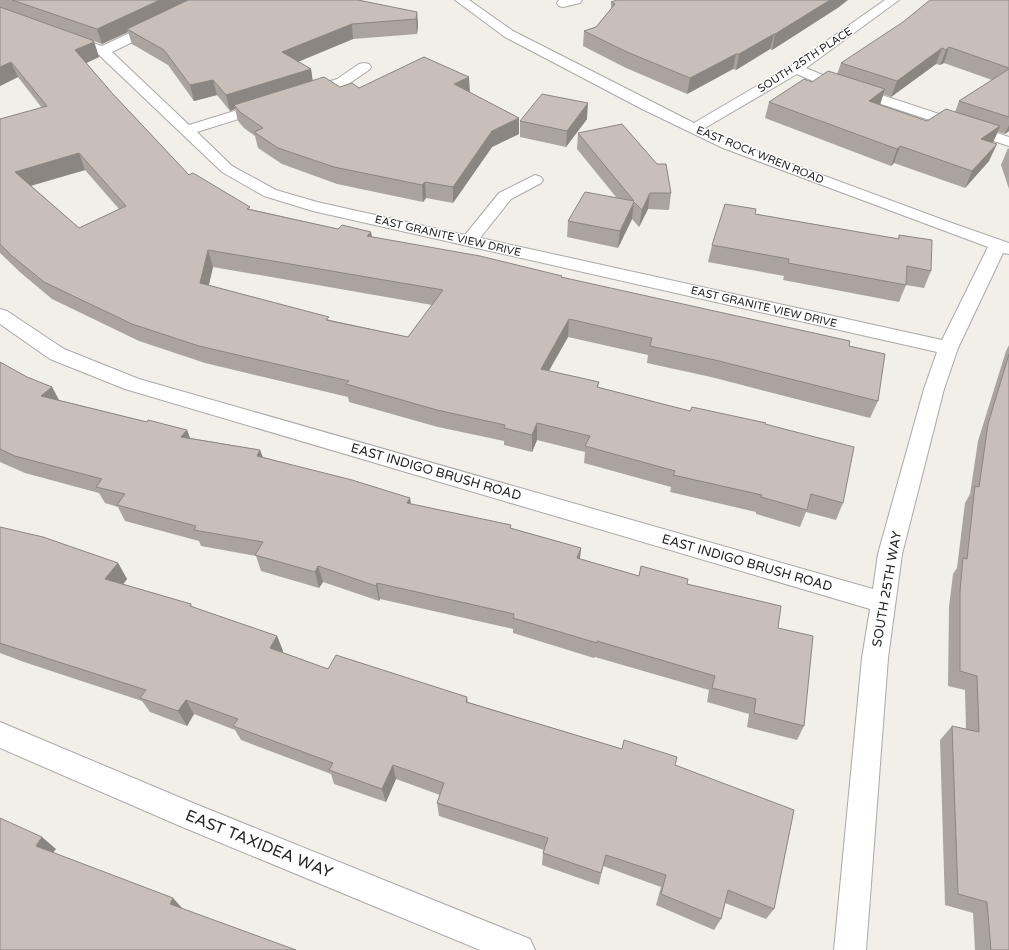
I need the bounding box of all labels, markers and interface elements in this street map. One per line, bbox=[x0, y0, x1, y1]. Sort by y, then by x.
street label: SOUTH 25TH PLACE bbox=[755, 25, 855, 95]
street label: EAST ROCK WREN ROAD bbox=[694, 123, 826, 187]
street label: EAST GRANITE VIEW DRIVE bbox=[374, 213, 522, 259]
street label: EAST GRANITE VIEW DRIVE bbox=[690, 284, 838, 330]
street label: EAST INDIGO BRUSH ROAD bbox=[349, 440, 523, 504]
street label: SOUTH 25TH WAY bbox=[869, 530, 905, 648]
street label: EAST INDIGO BRUSH ROAD bbox=[660, 531, 834, 595]
street label: EAST TAXIDEA WAY bbox=[182, 805, 336, 883]

